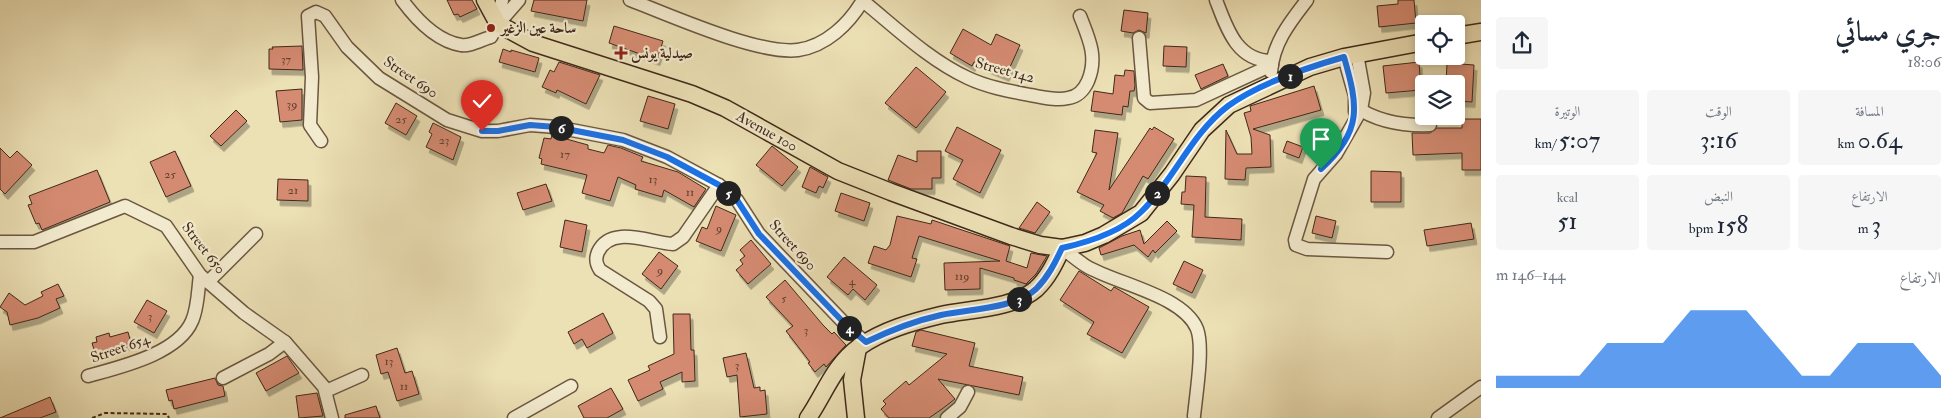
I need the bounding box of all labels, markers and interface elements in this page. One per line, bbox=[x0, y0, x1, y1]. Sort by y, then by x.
map controls bbox=[1415, 15, 1465, 125]
button: locate bbox=[1415, 15, 1465, 65]
text: جري مسائي bbox=[1835, 15, 1941, 50]
button: share bbox=[1496, 17, 1548, 69]
place label: ساحة عين الزغير bbox=[499, 19, 576, 38]
marker: ساحة عين الزغير bbox=[485, 22, 497, 34]
place label: صيدلية يونس bbox=[631, 44, 693, 63]
marker: صيدلية يونس bbox=[615, 47, 627, 59]
house number: 37 bbox=[281, 52, 292, 67]
street label: Street 690 bbox=[380, 52, 442, 103]
text: 18:06 bbox=[1908, 52, 1941, 72]
street label: Street 142 bbox=[973, 53, 1037, 88]
pin: 1 bbox=[1278, 64, 1302, 88]
text: 1 bbox=[1288, 68, 1293, 85]
button: layers bbox=[1415, 75, 1465, 125]
pin bbox=[461, 80, 503, 131]
icon: check bbox=[468, 87, 496, 115]
house number: 39 bbox=[287, 97, 297, 112]
text: الوتيرة bbox=[1555, 103, 1580, 120]
text: الوقت bbox=[1705, 103, 1732, 120]
text: المسافة bbox=[1855, 103, 1884, 120]
street label: Avenue 100 bbox=[732, 106, 801, 156]
house number: 25 bbox=[395, 112, 407, 127]
pin: 6 bbox=[548, 116, 574, 140]
pin bbox=[1300, 118, 1342, 169]
text: 6 bbox=[558, 120, 565, 137]
icon: arrive bbox=[1307, 125, 1335, 153]
text: 5:07 bbox=[1559, 125, 1600, 156]
text: 3:16 bbox=[1700, 125, 1737, 156]
text: 0.64 bbox=[1858, 125, 1902, 156]
house number: 23 bbox=[439, 133, 449, 148]
text: /km bbox=[1535, 135, 1559, 152]
text: km bbox=[1837, 135, 1858, 152]
house number: 17 bbox=[560, 147, 570, 162]
house number: 25 bbox=[164, 167, 176, 182]
house number: 13 bbox=[649, 172, 657, 187]
pin: 5 bbox=[716, 180, 740, 206]
pin: 2 bbox=[1144, 180, 1170, 206]
house number: 21 bbox=[288, 183, 298, 198]
house number: 11 bbox=[686, 185, 694, 200]
text: 5 bbox=[725, 185, 732, 202]
text: 2 bbox=[1154, 185, 1161, 202]
text: النبض bbox=[1704, 188, 1733, 205]
text: الارتفاع bbox=[1851, 188, 1888, 205]
text: kcal bbox=[1557, 189, 1578, 206]
text: 51 bbox=[1558, 206, 1577, 237]
text: 158 bbox=[1717, 210, 1748, 241]
text: 3 bbox=[1872, 210, 1881, 241]
street label: Street 690 bbox=[765, 216, 821, 275]
street label: Street 650 bbox=[177, 218, 230, 278]
text: bpm bbox=[1689, 220, 1717, 237]
text: m bbox=[1858, 220, 1872, 237]
house number: 9 bbox=[715, 221, 722, 236]
house number: 9 bbox=[656, 263, 663, 278]
text: 144–146 m bbox=[1496, 265, 1565, 285]
text: الارتفاع bbox=[1899, 268, 1941, 288]
house number: 119 bbox=[955, 269, 969, 284]
house number: 4 bbox=[849, 274, 856, 289]
pin: 3 bbox=[1006, 286, 1032, 312]
house number: 5 bbox=[781, 291, 787, 306]
text: 3 bbox=[1017, 291, 1022, 308]
house number: 3 bbox=[148, 309, 152, 324]
pin: 4 bbox=[836, 316, 862, 340]
text: 4 bbox=[846, 320, 853, 337]
house number: 3 bbox=[804, 323, 808, 338]
street label: Street 654 bbox=[88, 329, 153, 367]
house number: 13 bbox=[385, 354, 393, 369]
house number: 3 bbox=[735, 358, 739, 373]
house number: 11 bbox=[400, 379, 408, 394]

